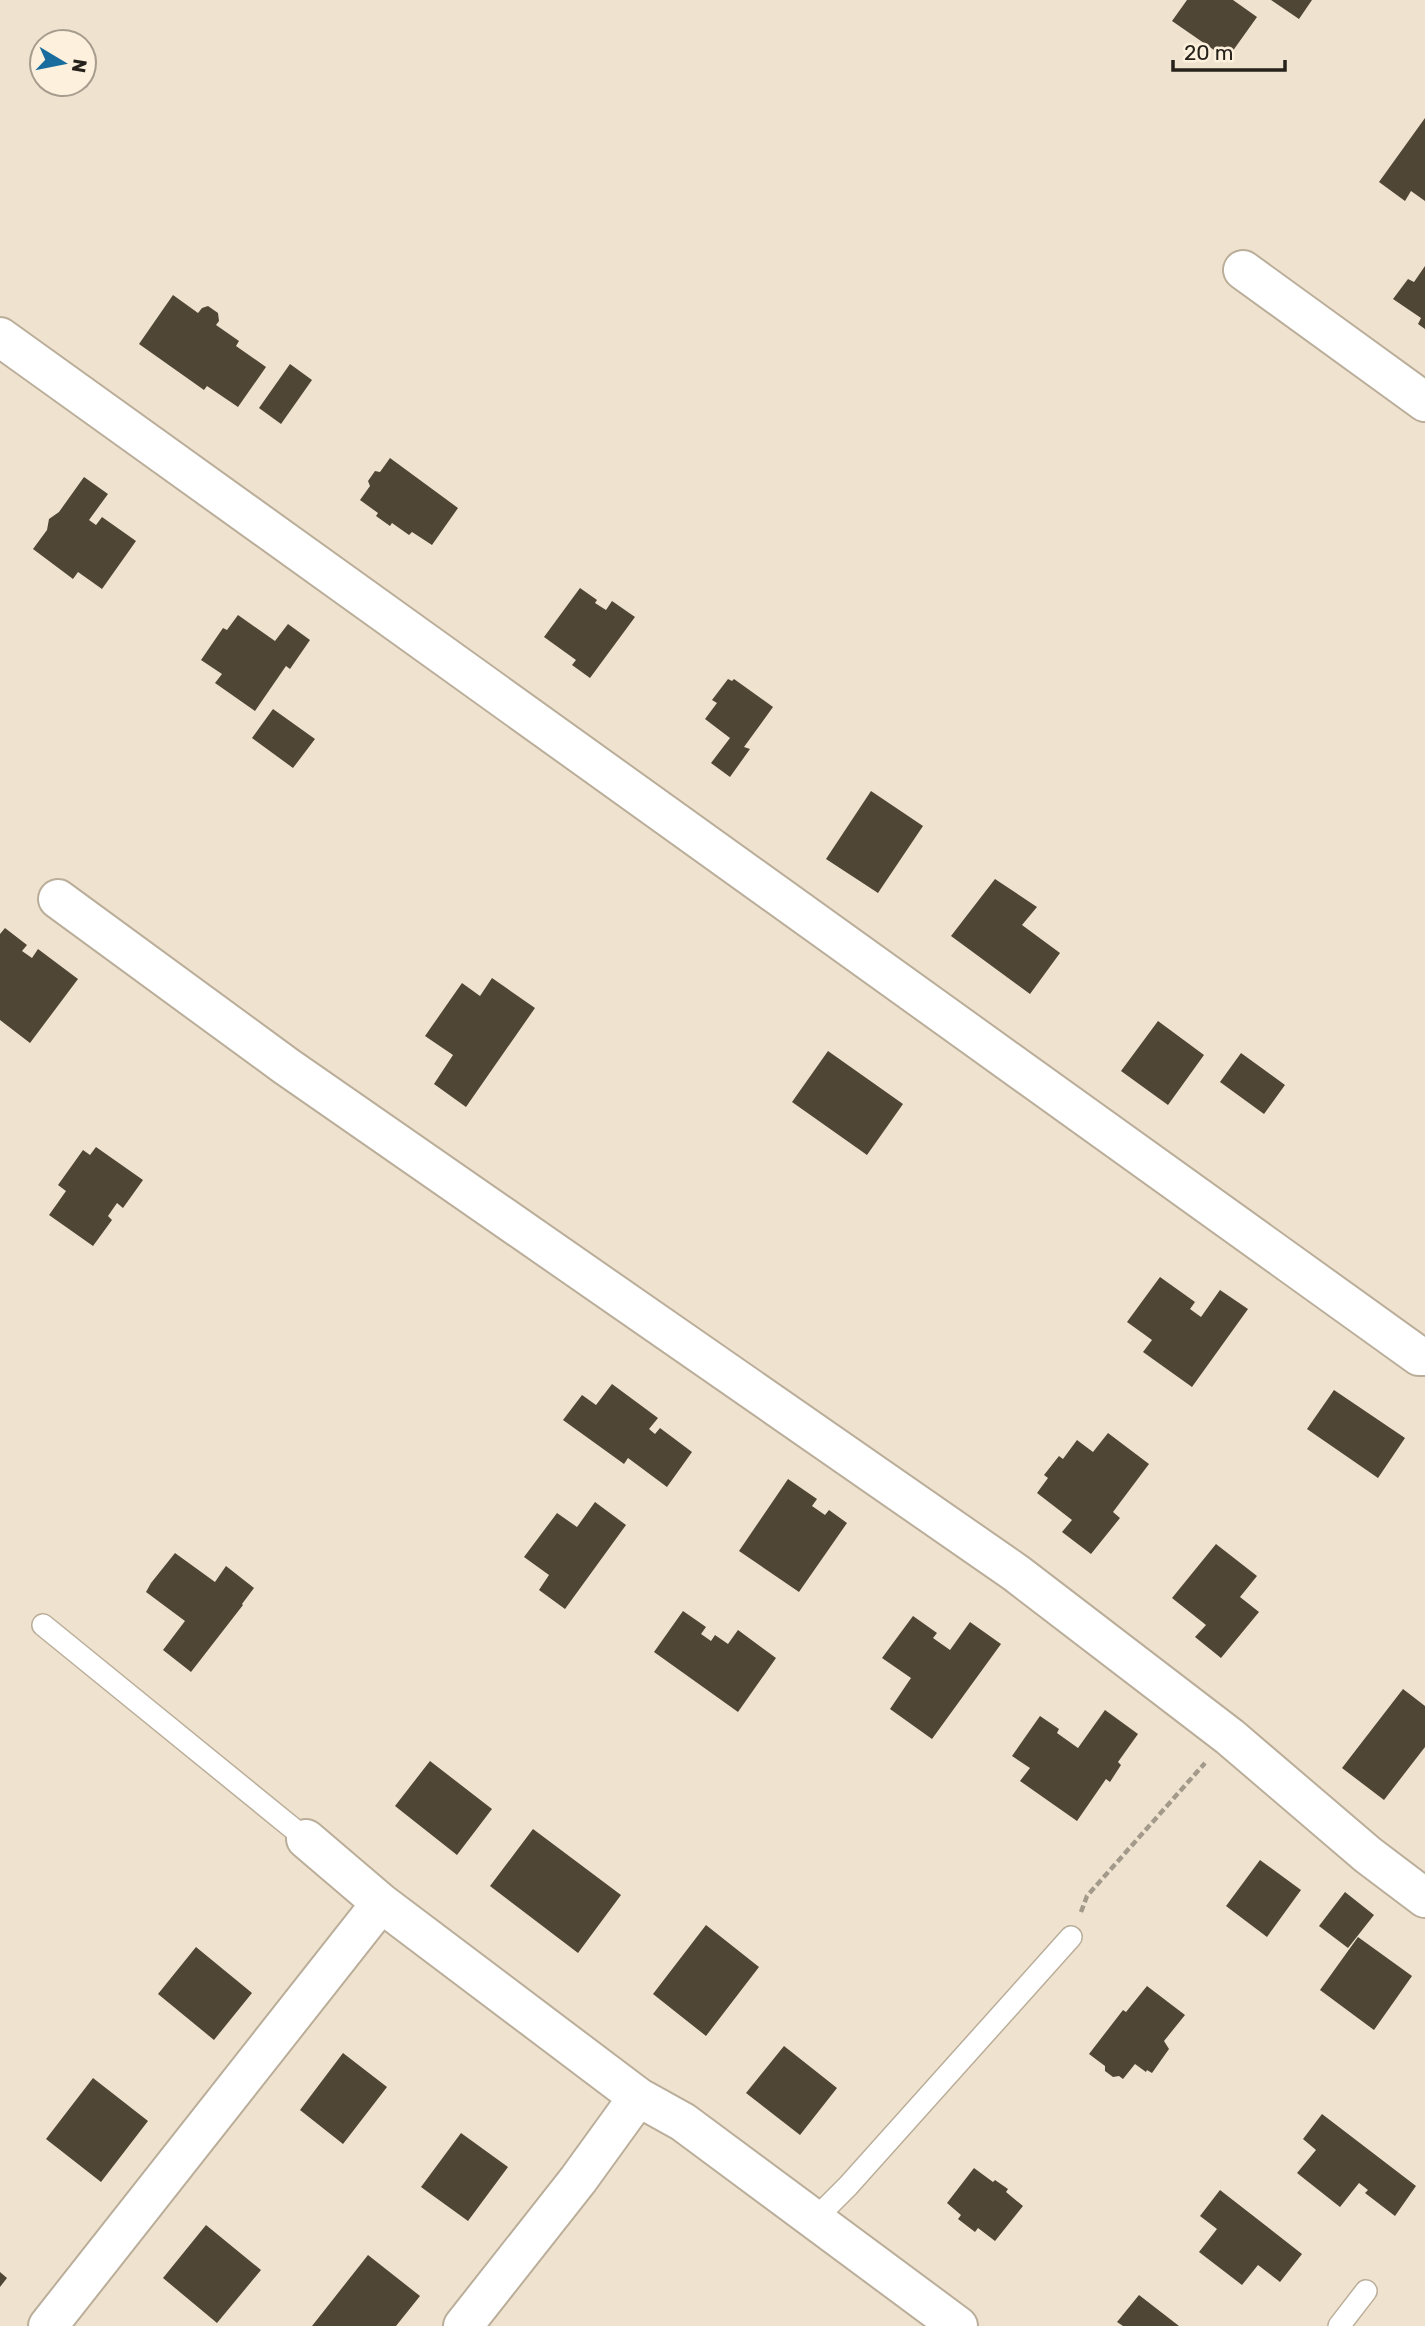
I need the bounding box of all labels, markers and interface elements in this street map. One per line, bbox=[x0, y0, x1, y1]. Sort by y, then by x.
north arrow bbox=[28, 28, 98, 98]
scale bar bbox=[1173, 28, 1285, 72]
text: 20 m bbox=[1184, 40, 1233, 65]
text: N bbox=[67, 57, 92, 75]

